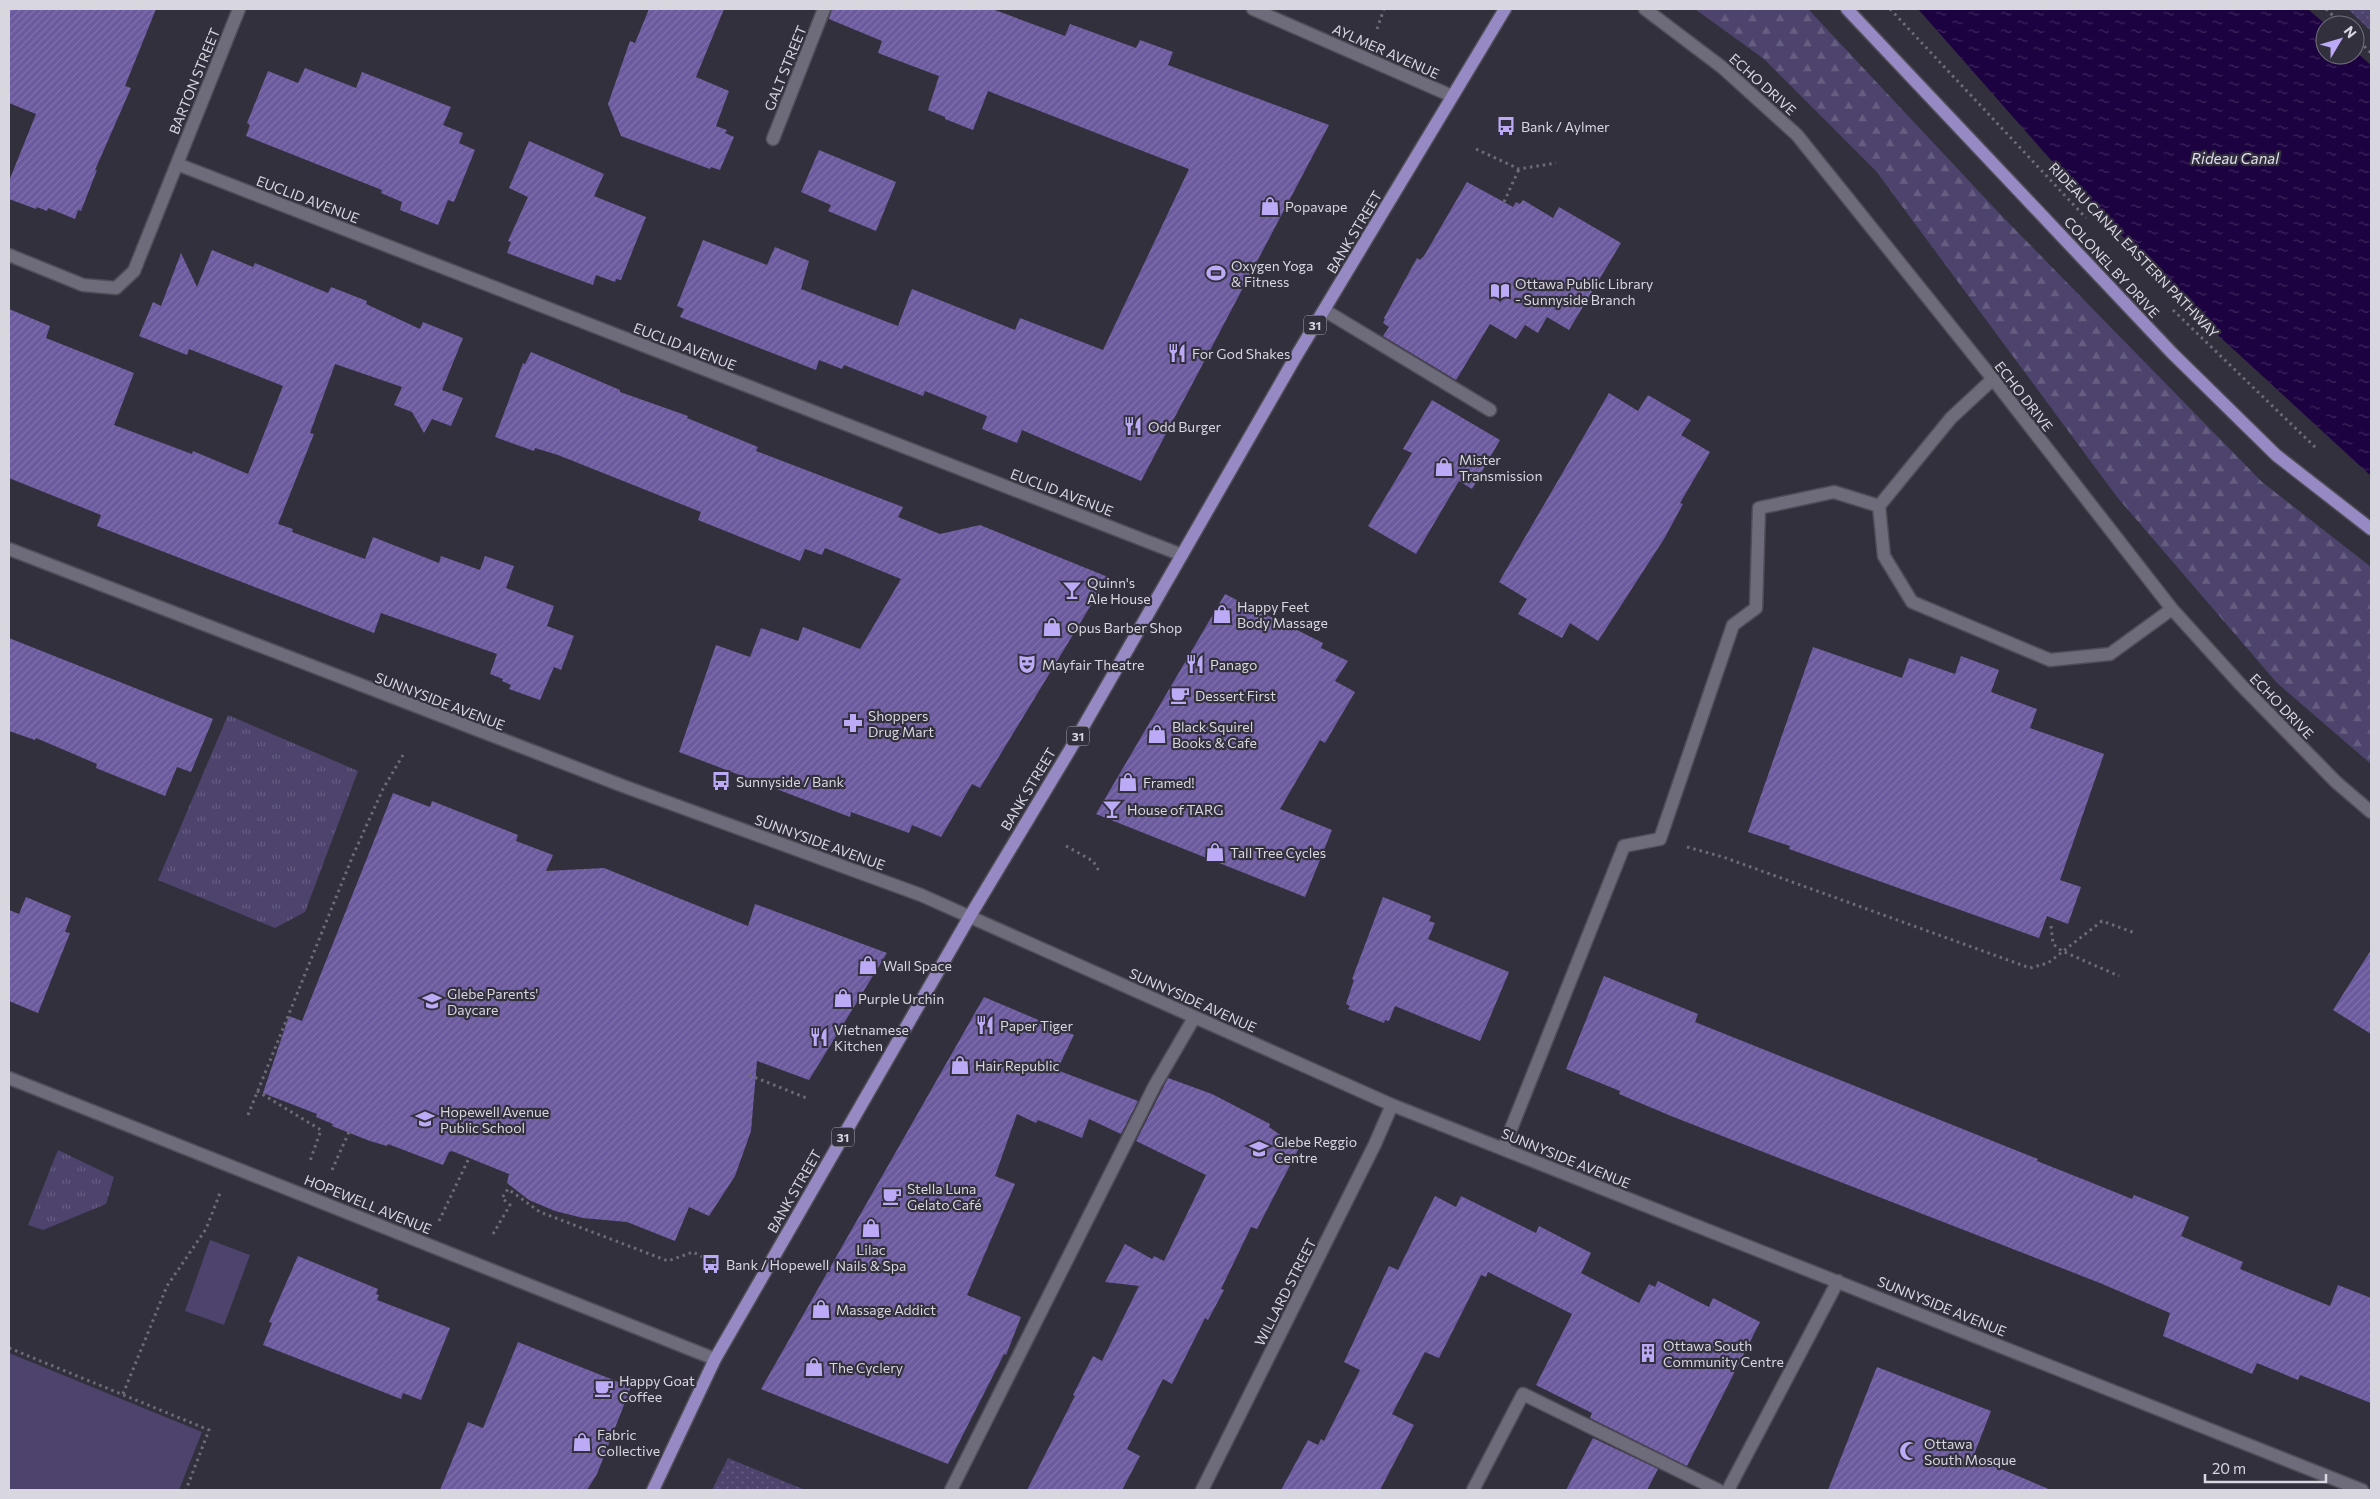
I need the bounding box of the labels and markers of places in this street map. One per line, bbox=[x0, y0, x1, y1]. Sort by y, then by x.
bus stop icon: Bank / Aylmer bbox=[1495, 115, 1517, 137]
place label: Bank / Aylmer bbox=[1521, 118, 1610, 135]
shop icon: Popavape bbox=[1259, 195, 1281, 217]
place label: Popavape bbox=[1285, 198, 1347, 215]
place label: Oxygen Yoga & Fitness bbox=[1231, 257, 1313, 290]
sports icon: Oxygen Yoga & Fitness bbox=[1205, 262, 1227, 284]
place label: Ottawa Public Library - Sunnyside Branch bbox=[1515, 275, 1653, 308]
library icon: Ottawa Public Library - Sunnyside Branch bbox=[1489, 280, 1511, 302]
restaurant icon: For God Shakes bbox=[1166, 342, 1188, 364]
place label: For God Shakes bbox=[1192, 345, 1290, 362]
restaurant icon: Odd Burger bbox=[1122, 415, 1144, 437]
place label: Odd Burger bbox=[1148, 418, 1222, 435]
place label: Mister Transmission bbox=[1459, 451, 1543, 484]
shop icon: Mister Transmission bbox=[1433, 456, 1455, 478]
place label: Quinn's Ale House bbox=[1087, 574, 1151, 607]
bar icon: Quinn's Ale House bbox=[1061, 579, 1083, 601]
place label: Happy Feet Body Massage bbox=[1237, 598, 1328, 631]
shop icon: Happy Feet Body Massage bbox=[1211, 603, 1233, 625]
shop icon: Opus Barber Shop bbox=[1041, 616, 1063, 638]
place label: Opus Barber Shop bbox=[1067, 619, 1182, 636]
theatre icon: Mayfair Theatre bbox=[1016, 653, 1038, 675]
restaurant icon: Panago bbox=[1184, 653, 1206, 675]
place label: Mayfair Theatre bbox=[1042, 656, 1144, 673]
place label: Panago bbox=[1210, 656, 1257, 673]
cafe icon: Dessert First bbox=[1169, 684, 1191, 706]
place label: Dessert First bbox=[1195, 687, 1276, 704]
place label: Shoppers Drug Mart bbox=[868, 707, 934, 740]
pharmacy icon: Shoppers Drug Mart bbox=[842, 712, 864, 734]
place label: Black Squirel Books & Cafe bbox=[1172, 718, 1257, 751]
shop icon: Black Squirel Books & Cafe bbox=[1146, 723, 1168, 745]
bus stop icon: Sunnyside / Bank bbox=[710, 770, 732, 792]
shop icon: Framed! bbox=[1117, 771, 1139, 793]
place label: Sunnyside / Bank bbox=[736, 773, 844, 790]
place label: Framed! bbox=[1143, 774, 1195, 791]
bar icon: House of TARG bbox=[1101, 798, 1123, 820]
place label: House of TARG bbox=[1127, 801, 1223, 818]
shop icon: Tall Tree Cycles bbox=[1204, 841, 1226, 863]
place label: Tall Tree Cycles bbox=[1230, 844, 1326, 861]
shop icon: Wall Space bbox=[857, 954, 879, 976]
place label: Wall Space bbox=[883, 957, 952, 974]
place label: Glebe Parents' Daycare bbox=[447, 985, 538, 1018]
shop icon: Purple Urchin bbox=[832, 987, 854, 1009]
school or university icon: Glebe Parents' Daycare bbox=[421, 990, 443, 1012]
place label: Purple Urchin bbox=[858, 990, 944, 1007]
restaurant icon: Paper Tiger bbox=[974, 1014, 996, 1036]
place label: Paper Tiger bbox=[1000, 1017, 1073, 1034]
place label: Vietnamese Kitchen bbox=[834, 1021, 909, 1054]
restaurant icon: Vietnamese Kitchen bbox=[808, 1026, 830, 1048]
shop icon: Hair Republic bbox=[949, 1054, 971, 1076]
place label: Hair Republic bbox=[975, 1057, 1060, 1074]
place label: Hopewell Avenue Public School bbox=[440, 1103, 549, 1136]
school or university icon: Hopewell Avenue Public School bbox=[414, 1108, 436, 1130]
place label: Glebe Reggio Centre bbox=[1274, 1133, 1357, 1166]
school or university icon: Glebe Reggio Centre bbox=[1248, 1138, 1270, 1160]
place label: Stella Luna Gelato Café bbox=[907, 1180, 982, 1213]
cafe icon: Stella Luna Gelato Café bbox=[881, 1185, 903, 1207]
shop icon: Lilac Nails & Spa bbox=[860, 1217, 882, 1239]
place label: Lilac Nails & Spa bbox=[836, 1241, 906, 1274]
bus stop icon: Bank / Hopewell bbox=[700, 1253, 722, 1275]
place label: Bank / Hopewell bbox=[726, 1256, 829, 1273]
shop icon: Massage Addict bbox=[810, 1298, 832, 1320]
place label: Massage Addict bbox=[836, 1301, 936, 1318]
place label: Ottawa South Community Centre bbox=[1663, 1337, 1784, 1370]
building icon: Ottawa South Community Centre bbox=[1637, 1342, 1659, 1364]
shop icon: The Cyclery bbox=[803, 1356, 825, 1378]
place label: The Cyclery bbox=[829, 1359, 903, 1376]
place label: Happy Goat Coffee bbox=[619, 1372, 695, 1405]
cafe icon: Happy Goat Coffee bbox=[593, 1377, 615, 1399]
place label: Fabric Collective bbox=[597, 1426, 660, 1459]
shop icon: Fabric Collective bbox=[571, 1431, 593, 1453]
place label: Ottawa South Mosque bbox=[1924, 1435, 2016, 1468]
mosque icon: Ottawa South Mosque bbox=[1898, 1440, 1920, 1462]

